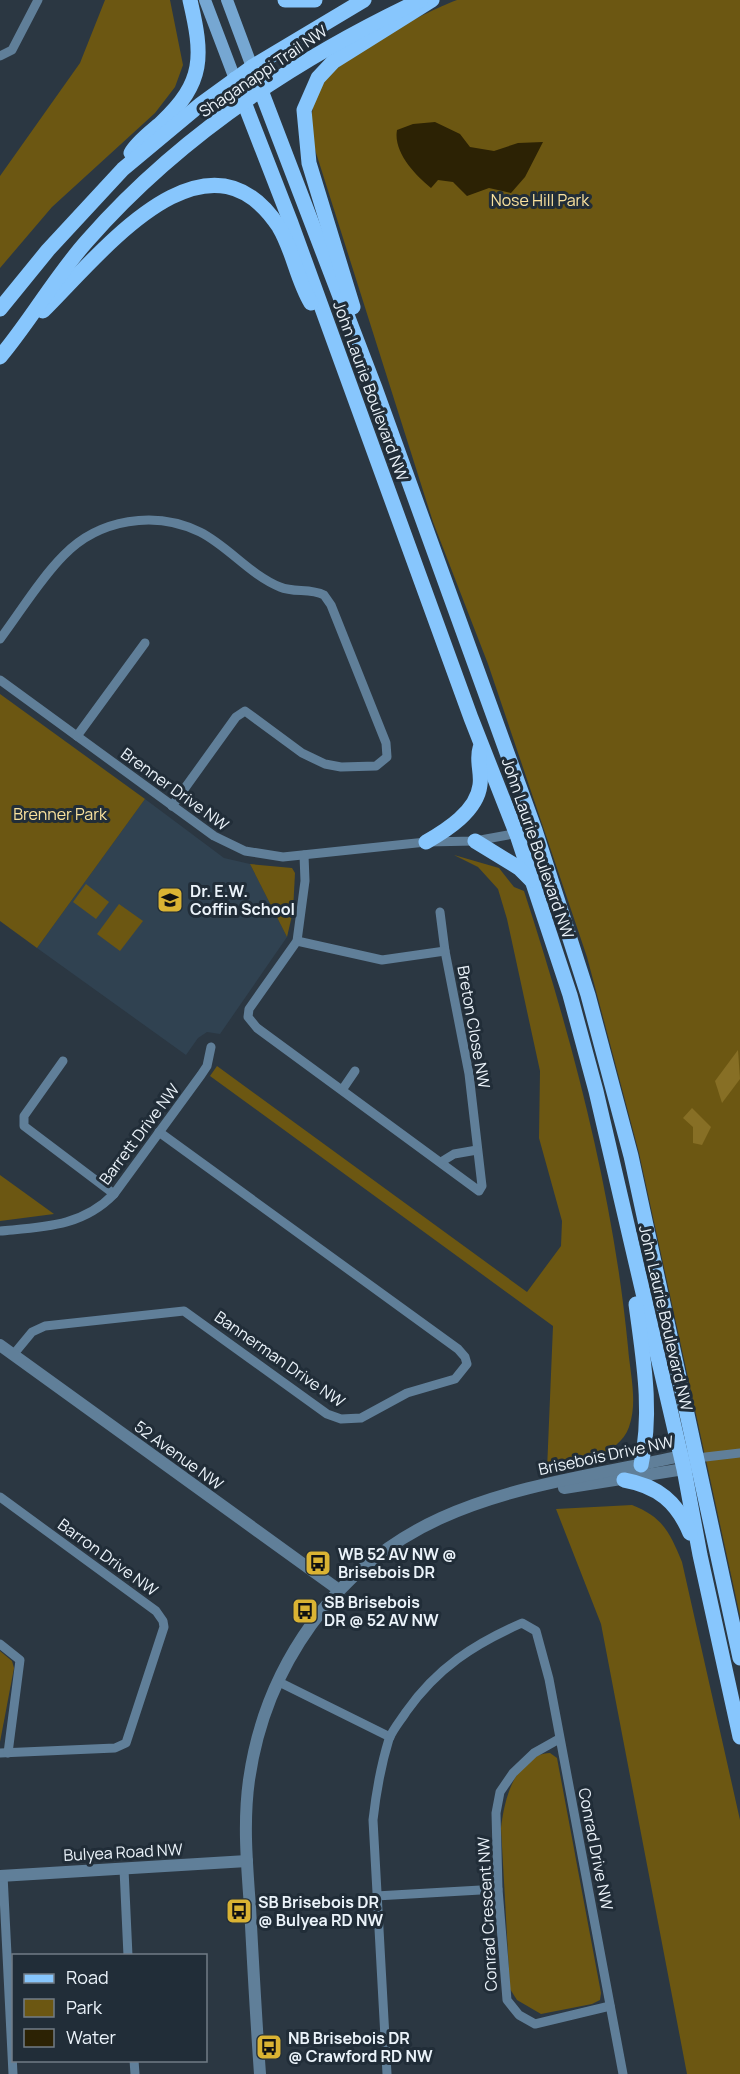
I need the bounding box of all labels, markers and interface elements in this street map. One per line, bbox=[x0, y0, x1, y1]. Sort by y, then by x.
street label: Shaganappi Trail NW bbox=[194, 20, 332, 122]
park label: Nose Hill Park bbox=[491, 189, 590, 211]
street label: John Laurie Boulevard NW bbox=[328, 298, 414, 484]
street label: Brenner Drive NW bbox=[117, 742, 233, 836]
street label: John Laurie Boulevard NW bbox=[497, 755, 579, 941]
park label: Brenner Park bbox=[13, 803, 108, 825]
place label: Dr. E.W. Coffin School bbox=[190, 880, 295, 920]
school or university icon: Dr. E.W. Coffin School bbox=[155, 885, 185, 915]
street label: Breton Close NW bbox=[452, 964, 496, 1090]
street label: Barrett Drive NW bbox=[94, 1079, 184, 1189]
street label: John Laurie Boulevard NW bbox=[634, 1223, 698, 1413]
street label: Bannerman Drive NW bbox=[210, 1306, 350, 1412]
street label: 52 Avenue NW bbox=[130, 1415, 228, 1495]
street label: Brisebois Drive NW bbox=[536, 1430, 676, 1480]
street label: Barron Drive NW bbox=[53, 1513, 163, 1601]
place label: WB 52 AV NW @ Brisebois DR bbox=[338, 1543, 457, 1583]
bus stop icon: WB 52 AV NW @ Brisebois DR bbox=[303, 1548, 333, 1578]
place label: SB Brisebois DR @ 52 AV NW bbox=[324, 1591, 439, 1631]
bus stop icon: SB Brisebois DR @ 52 AV NW bbox=[290, 1596, 320, 1626]
street label: Conrad Drive NW bbox=[573, 1786, 619, 1912]
street label: Conrad Crescent NW bbox=[472, 1836, 502, 1992]
street label: Bulyea Road NW bbox=[63, 1838, 183, 1866]
place label: SB Brisebois DR @ Bulyea RD NW bbox=[258, 1891, 383, 1931]
bus stop icon: SB Brisebois DR @ Bulyea RD NW bbox=[224, 1896, 254, 1926]
legend bbox=[12, 1954, 207, 2062]
text: Road bbox=[66, 1965, 109, 1989]
text: Park bbox=[66, 1995, 103, 2019]
text: Water bbox=[66, 2025, 116, 2049]
place label: NB Brisebois DR @ Crawford RD NW bbox=[288, 2027, 433, 2067]
bus stop icon: NB Brisebois DR @ Crawford RD NW bbox=[254, 2032, 284, 2062]

